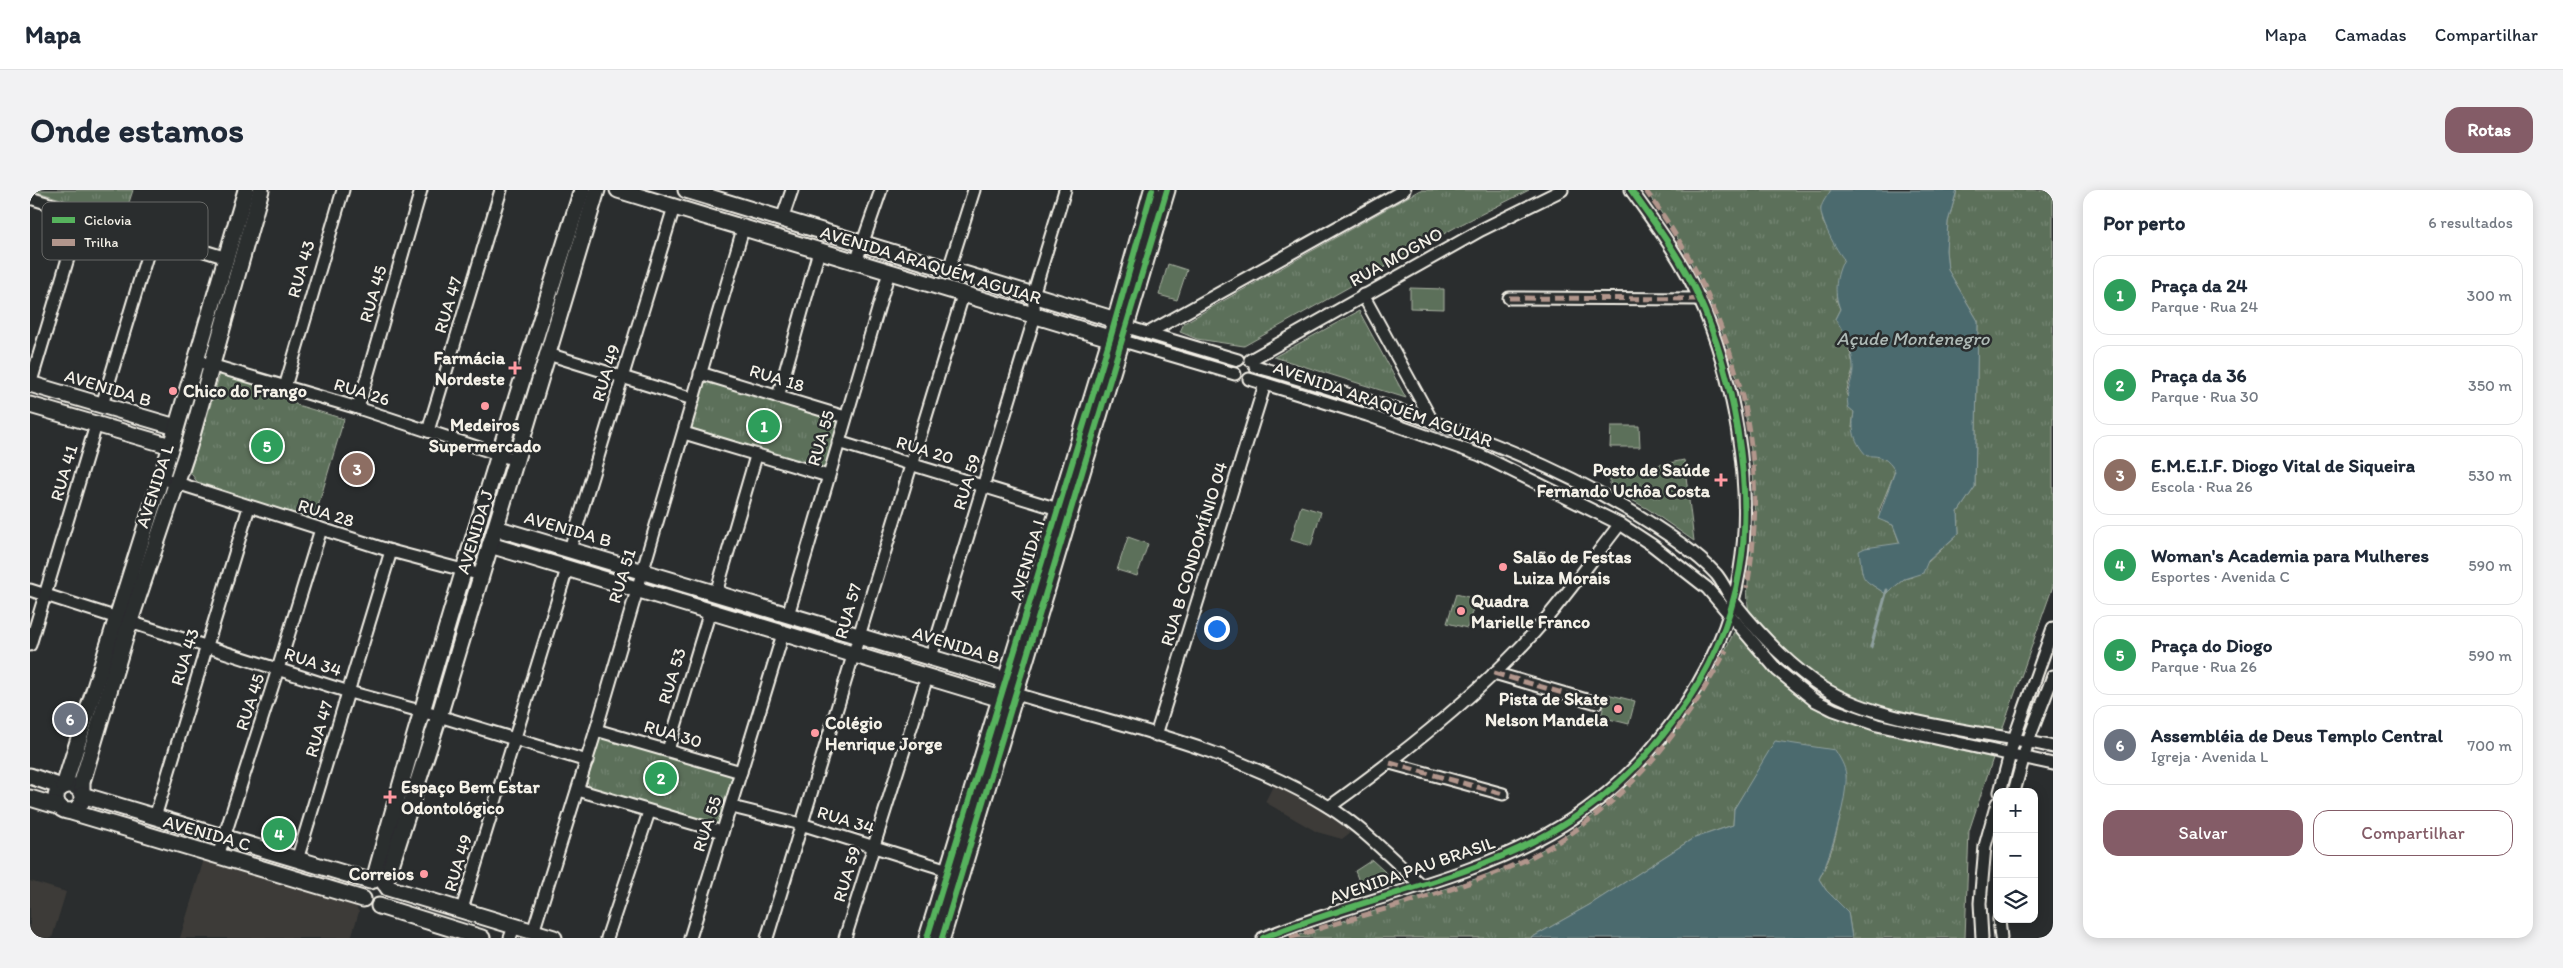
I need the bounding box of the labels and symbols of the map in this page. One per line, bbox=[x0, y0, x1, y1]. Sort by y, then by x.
legend bbox=[42, 202, 208, 260]
text: Ciclovia bbox=[84, 212, 132, 229]
street label: AVENIDA ARAQUÉM AGUIAR bbox=[818, 221, 1044, 309]
street label: RUA MOGNO bbox=[1345, 222, 1447, 292]
text: Trilha bbox=[84, 234, 118, 251]
street label: RUA 43 bbox=[282, 237, 320, 300]
street label: RUA 45 bbox=[354, 263, 392, 325]
street label: RUA 47 bbox=[429, 274, 467, 336]
water label: Açude Montenegro bbox=[1837, 327, 1991, 350]
street label: RUA 49 bbox=[587, 342, 625, 404]
place label: Farmácia Nordeste bbox=[434, 347, 506, 390]
street label: AVENIDA ARAQUÉM AGUIAR bbox=[1271, 356, 1495, 452]
street label: RUA 18 bbox=[747, 359, 807, 397]
marker: Farmácia Nordeste bbox=[509, 362, 521, 374]
street label: AVENIDA B bbox=[62, 364, 154, 412]
street label: RUA 26 bbox=[331, 373, 393, 411]
place label: Chico do Frango bbox=[183, 380, 307, 402]
marker: Chico do Frango bbox=[167, 385, 179, 397]
marker: Medeiros Supermercado bbox=[479, 400, 491, 412]
pin: 1 bbox=[748, 407, 780, 445]
street label: RUA 55 bbox=[803, 407, 839, 469]
place label: Medeiros Supermercado bbox=[429, 414, 541, 457]
pin: 5 bbox=[251, 427, 283, 465]
street label: RUA 20 bbox=[894, 431, 956, 469]
street label: AVENIDA L bbox=[131, 441, 179, 531]
street label: RUA 41 bbox=[45, 442, 83, 504]
pin: 3 bbox=[341, 450, 373, 488]
street label: RUA 59 bbox=[948, 451, 986, 513]
street label: RUA B CONDOMÍNIO 04 bbox=[1155, 459, 1233, 649]
place label: Posto de Saúde Fernando Uchôa Costa bbox=[1537, 459, 1711, 502]
marker: Posto de Saúde Fernando Uchôa Costa bbox=[1714, 473, 1728, 487]
street label: AVENIDA J bbox=[452, 487, 498, 577]
street label: RUA 28 bbox=[295, 494, 357, 532]
street label: AVENIDA B bbox=[522, 506, 614, 552]
street label: AVENIDA I bbox=[1004, 517, 1050, 603]
street label: RUA 51 bbox=[603, 546, 641, 606]
place label: Salão de Festas Luiza Morais bbox=[1513, 546, 1632, 589]
marker: Salão de Festas Luiza Morais bbox=[1497, 561, 1509, 573]
street label: RUA 57 bbox=[830, 581, 866, 641]
place label: Quadra Marielle Franco bbox=[1471, 590, 1590, 633]
marker: Quadra Marielle Franco bbox=[1455, 605, 1467, 617]
your location bbox=[1204, 616, 1230, 642]
street label: AVENIDA B bbox=[910, 621, 1002, 669]
street label: RUA 43 bbox=[166, 625, 204, 688]
street label: RUA 34 bbox=[282, 642, 345, 682]
street label: RUA 53 bbox=[653, 645, 691, 707]
street label: RUA 45 bbox=[230, 671, 270, 733]
place label: Pista de Skate Nelson Mandela bbox=[1485, 688, 1608, 731]
street label: RUA 47 bbox=[300, 698, 338, 760]
pin: 6 bbox=[54, 700, 86, 738]
marker: Pista de Skate Nelson Mandela bbox=[1612, 703, 1624, 715]
place label: Colégio Henrique Jorge bbox=[825, 712, 943, 755]
street label: RUA 30 bbox=[641, 715, 705, 753]
marker: Colégio Henrique Jorge bbox=[809, 727, 821, 739]
pin: 2 bbox=[645, 759, 677, 797]
place label: Espaço Bem Estar Odontológico bbox=[401, 776, 540, 819]
marker: Espaço Bem Estar Odontológico bbox=[383, 790, 397, 804]
street label: RUA 55 bbox=[688, 793, 726, 855]
street label: RUA 34 bbox=[815, 801, 878, 839]
street label: AVENIDA C bbox=[161, 810, 253, 856]
pin: 4 bbox=[263, 815, 295, 853]
street label: AVENIDA PAU BRASIL bbox=[1326, 831, 1498, 909]
street label: RUA 49 bbox=[439, 832, 477, 894]
street label: RUA 59 bbox=[828, 843, 866, 905]
place label: Correios bbox=[349, 863, 414, 885]
marker: Correios bbox=[418, 868, 430, 880]

